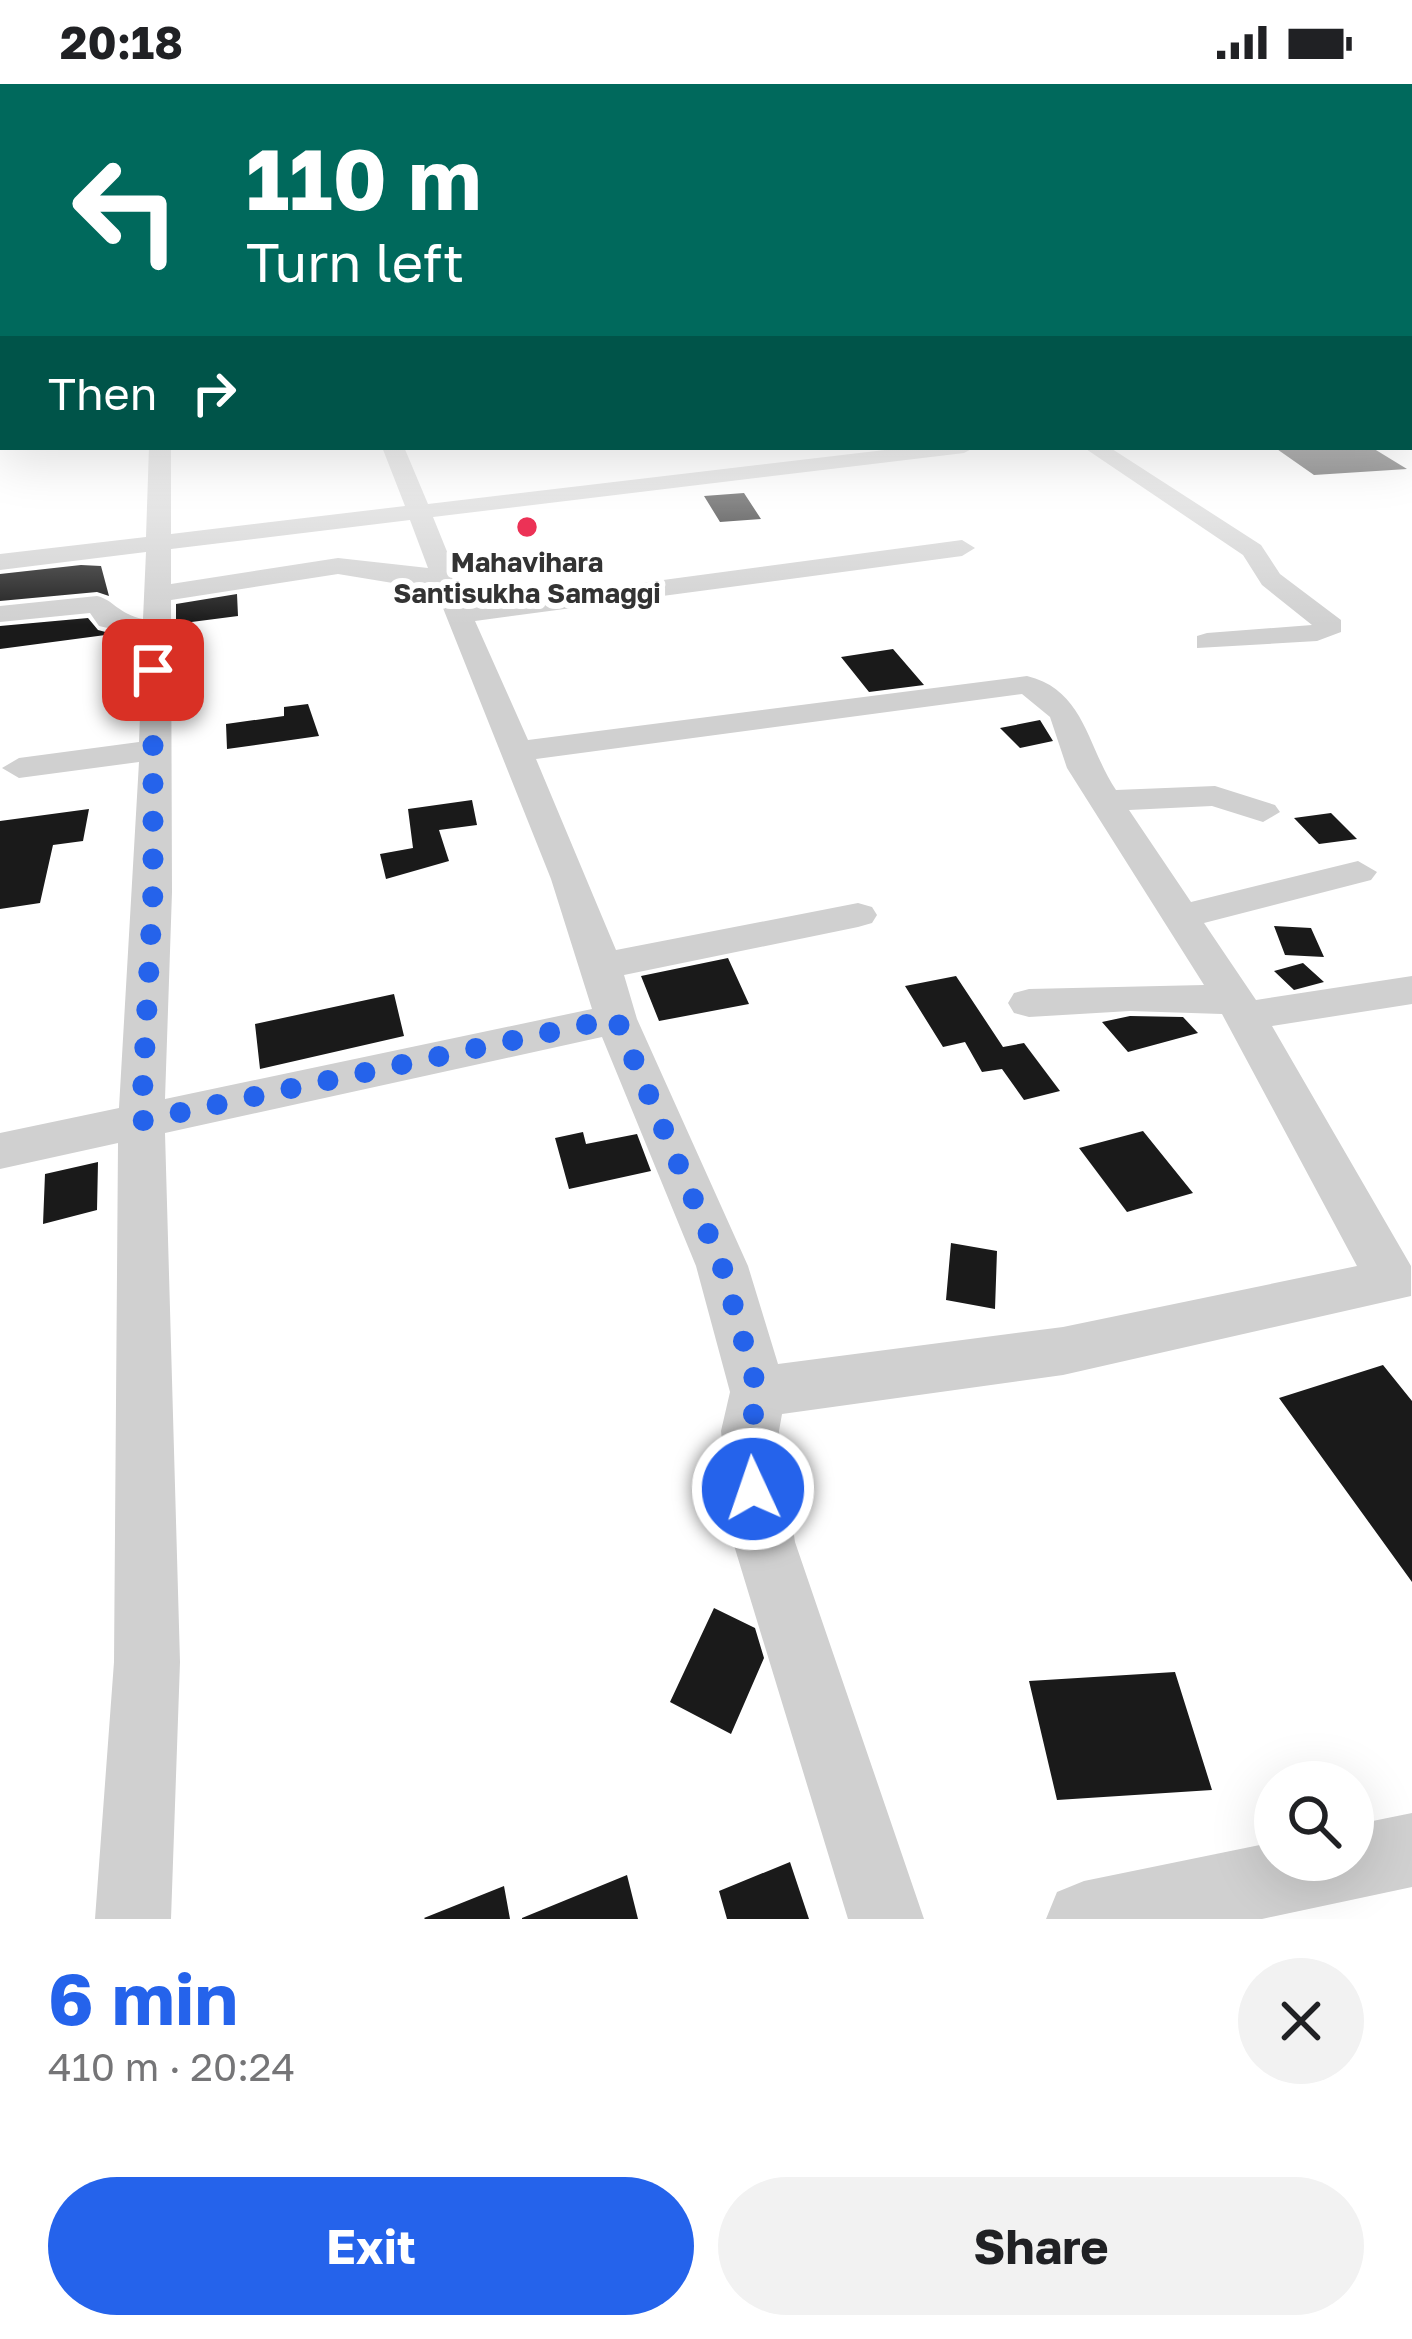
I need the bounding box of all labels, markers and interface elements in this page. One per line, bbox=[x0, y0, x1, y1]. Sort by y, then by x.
text: 20:18 bbox=[60, 15, 183, 69]
text: 110 m bbox=[246, 128, 482, 228]
icon: left bbox=[48, 132, 204, 288]
text: Turn left bbox=[246, 229, 464, 294]
icon: right bbox=[181, 360, 247, 426]
text: Then bbox=[48, 366, 157, 420]
marker: Mahavihara Santisukha Samaggi bbox=[514, 514, 540, 540]
place label: Mahavihara Santisukha Samaggi bbox=[393, 546, 661, 609]
pin bbox=[102, 619, 204, 721]
icon: arrive bbox=[120, 637, 186, 703]
position arrow bbox=[690, 1426, 816, 1552]
map controls bbox=[1254, 1761, 1374, 1881]
button: search bbox=[1254, 1761, 1374, 1881]
text: 6 min bbox=[48, 1954, 238, 2041]
button: close bbox=[1238, 1958, 1364, 2084]
text: 410 m · 20:24 bbox=[48, 2043, 295, 2090]
button: Exit bbox=[48, 2177, 694, 2315]
button: Share bbox=[718, 2177, 1364, 2315]

